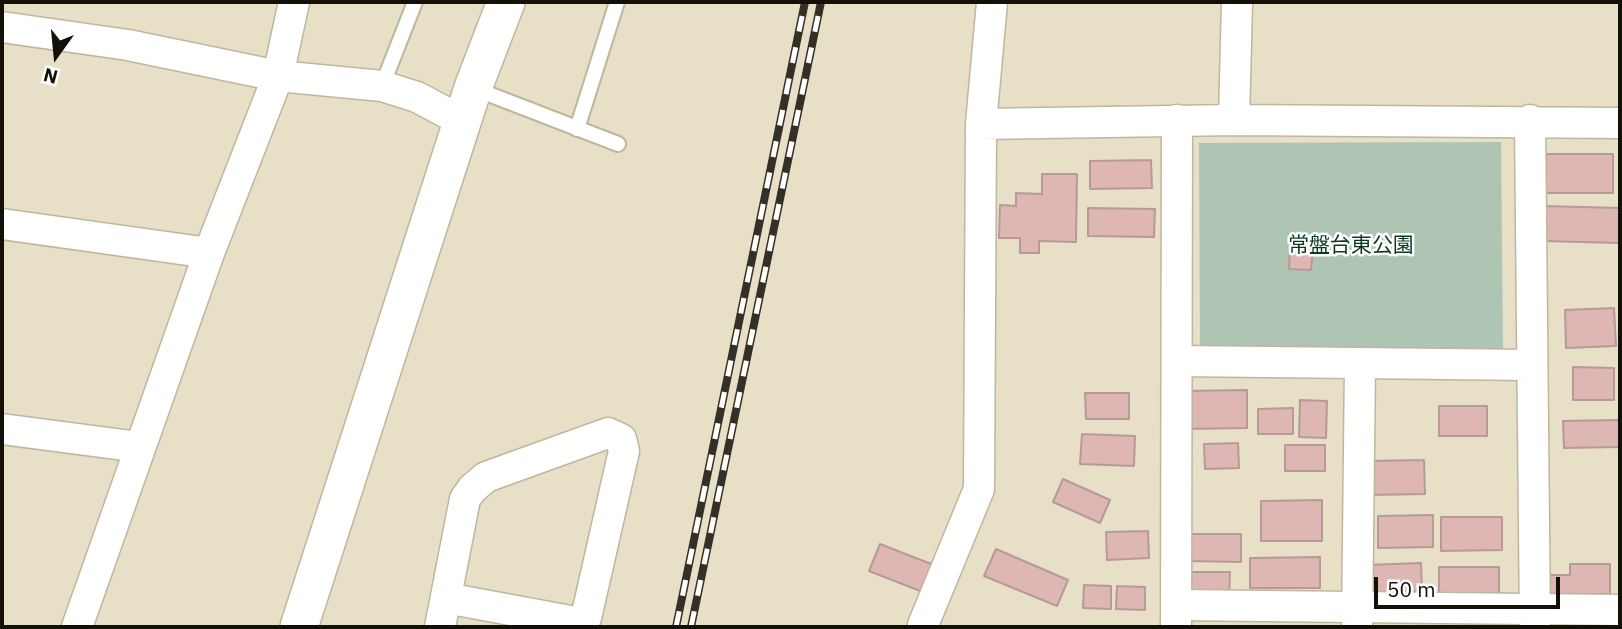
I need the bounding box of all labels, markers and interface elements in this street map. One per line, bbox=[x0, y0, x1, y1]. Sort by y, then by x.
north arrow bbox=[21, 21, 91, 91]
text: N bbox=[41, 63, 60, 90]
park label: 常盤台東公園 bbox=[1288, 233, 1414, 259]
scale bar bbox=[1377, 562, 1562, 606]
text: 50 m bbox=[1387, 575, 1436, 603]

